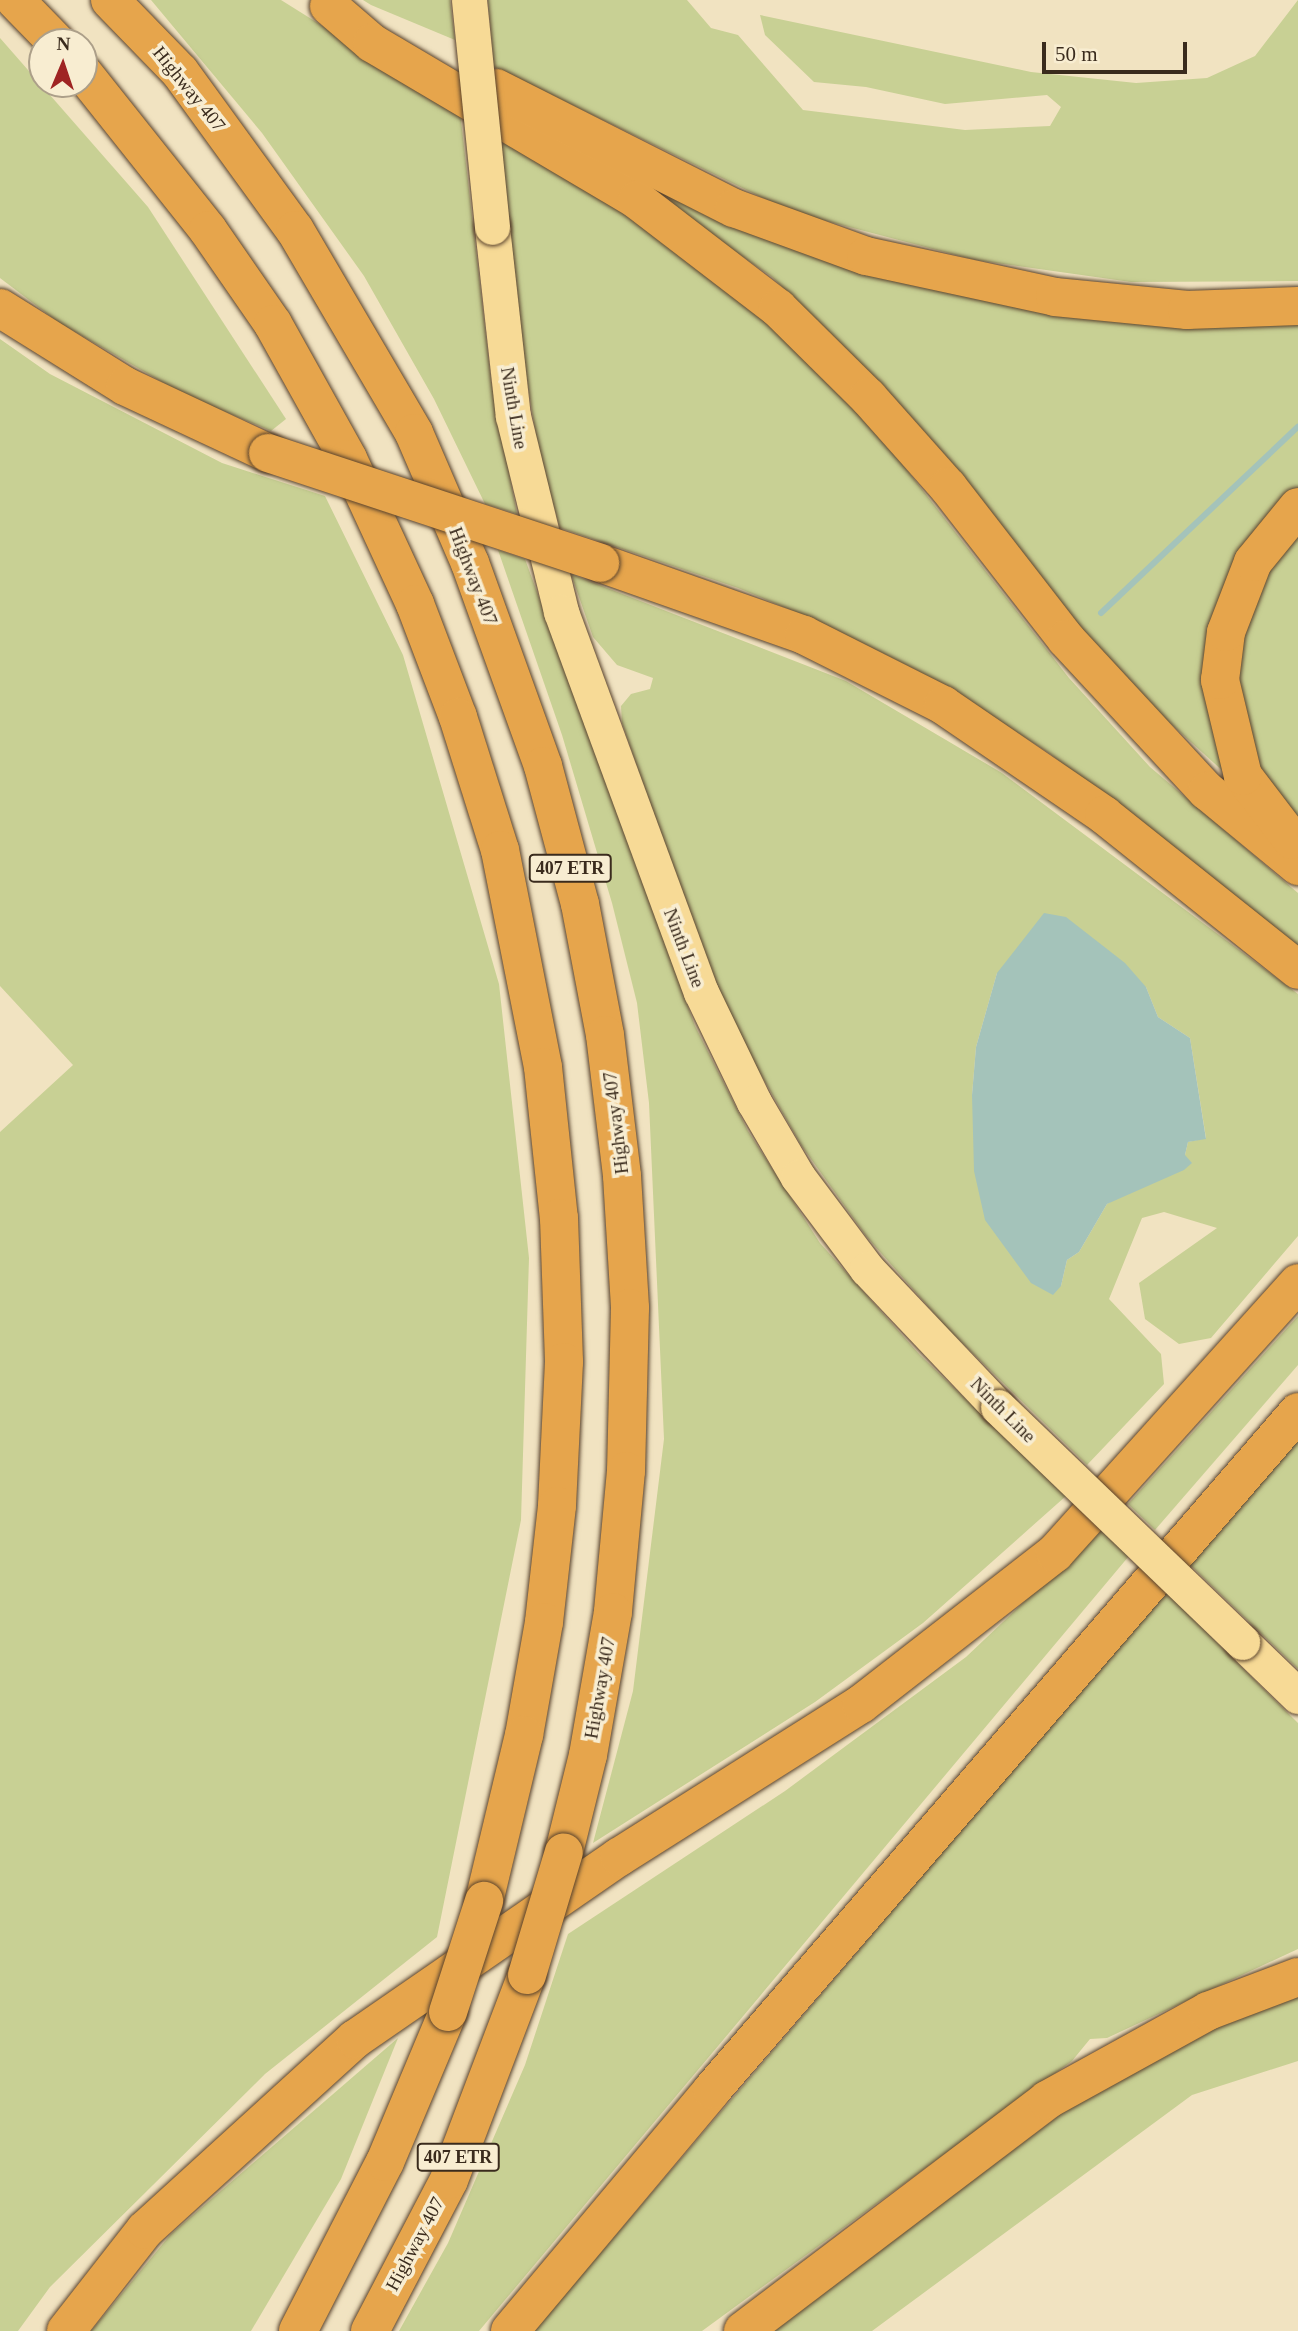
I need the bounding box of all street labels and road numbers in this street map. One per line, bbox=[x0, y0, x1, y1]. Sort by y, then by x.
street label: Highway 407 bbox=[148, 42, 230, 136]
street label: Ninth Line bbox=[496, 365, 532, 451]
street label: Highway 407 bbox=[444, 524, 502, 628]
road number: 407 ETR bbox=[528, 854, 612, 882]
street label: Ninth Line bbox=[659, 905, 709, 991]
street label: Highway 407 bbox=[598, 1071, 634, 1175]
street label: Ninth Line bbox=[966, 1373, 1040, 1447]
street label: Highway 407 bbox=[580, 1635, 620, 1741]
road number: 407 ETR bbox=[416, 2143, 500, 2172]
street label: Highway 407 bbox=[381, 2193, 449, 2295]

